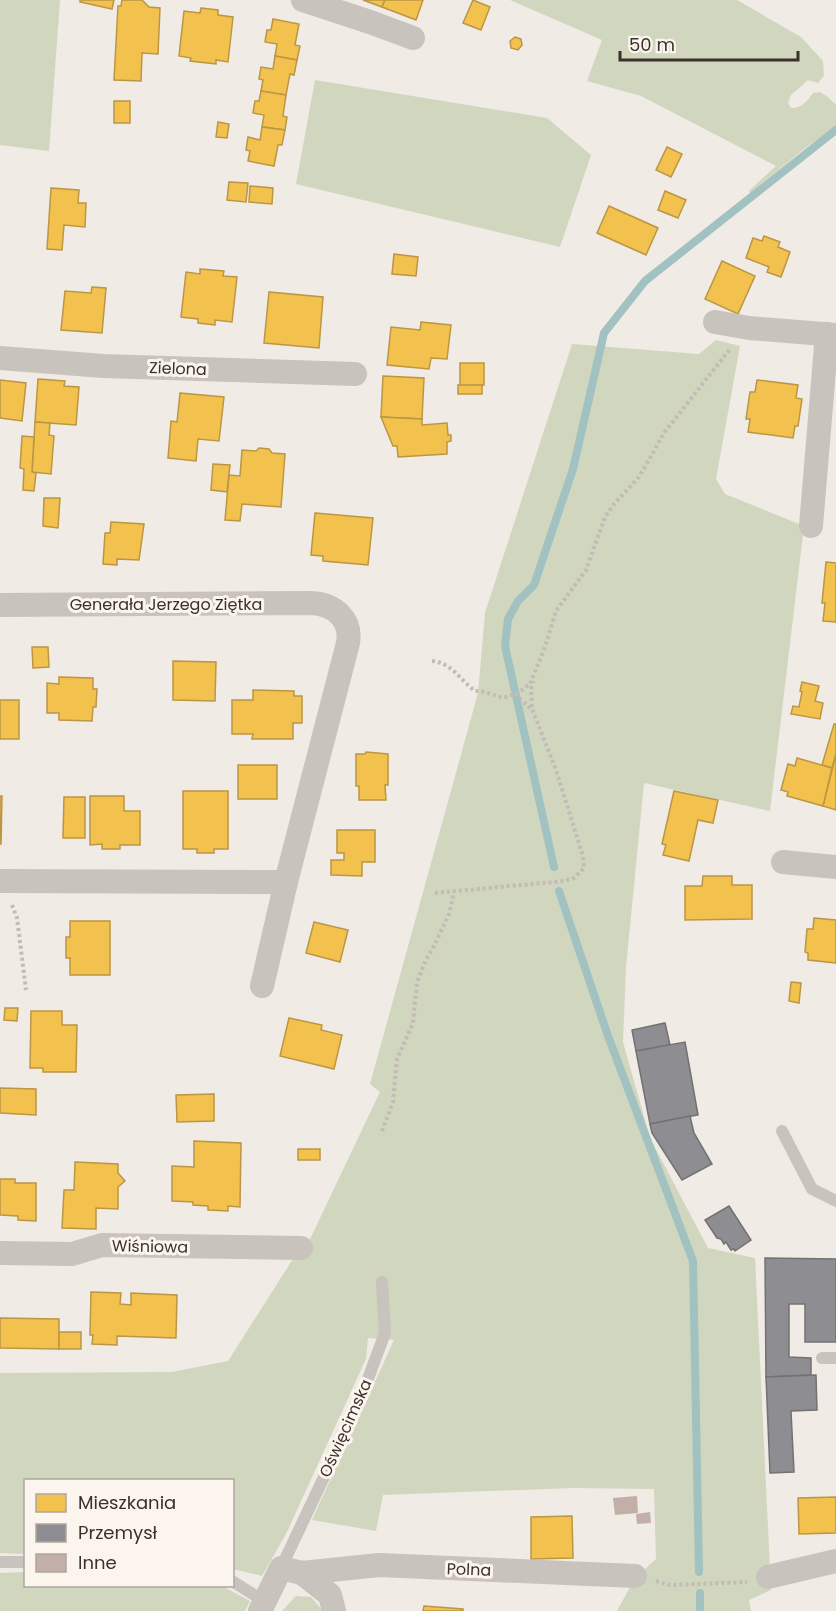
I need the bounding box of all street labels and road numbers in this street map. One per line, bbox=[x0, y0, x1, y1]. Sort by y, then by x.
street label: Zielona bbox=[149, 356, 207, 381]
street label: Generała Jerzego Ziętka bbox=[70, 593, 262, 616]
street label: Wiśniowa bbox=[112, 1234, 188, 1259]
street label: Oświęcimska bbox=[314, 1375, 377, 1481]
street label: Polna bbox=[446, 1557, 492, 1582]

